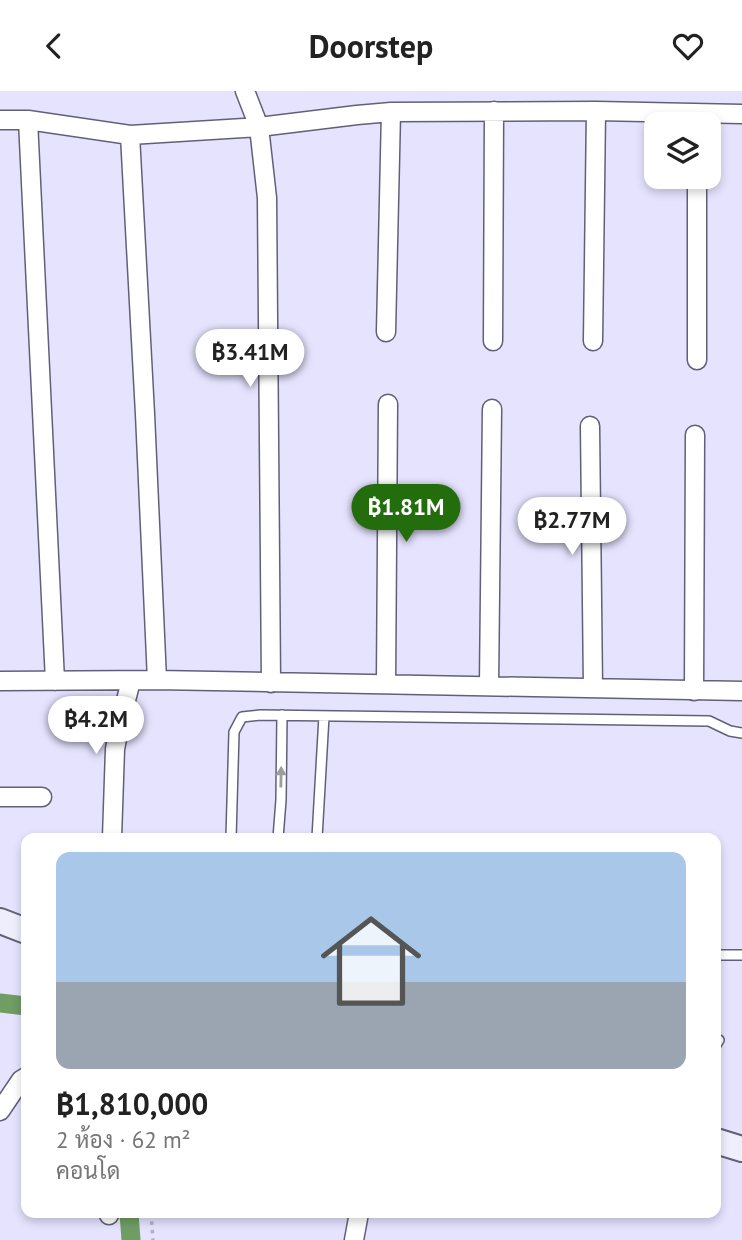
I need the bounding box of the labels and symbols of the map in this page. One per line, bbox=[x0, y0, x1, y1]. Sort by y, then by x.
pin: ฿3.41M bbox=[193, 329, 307, 389]
pin: ฿1.81M bbox=[349, 484, 463, 544]
pin: ฿2.77M bbox=[515, 497, 629, 557]
pin: ฿4.2M bbox=[47, 697, 145, 756]
one-way arrow bbox=[275, 766, 287, 788]

